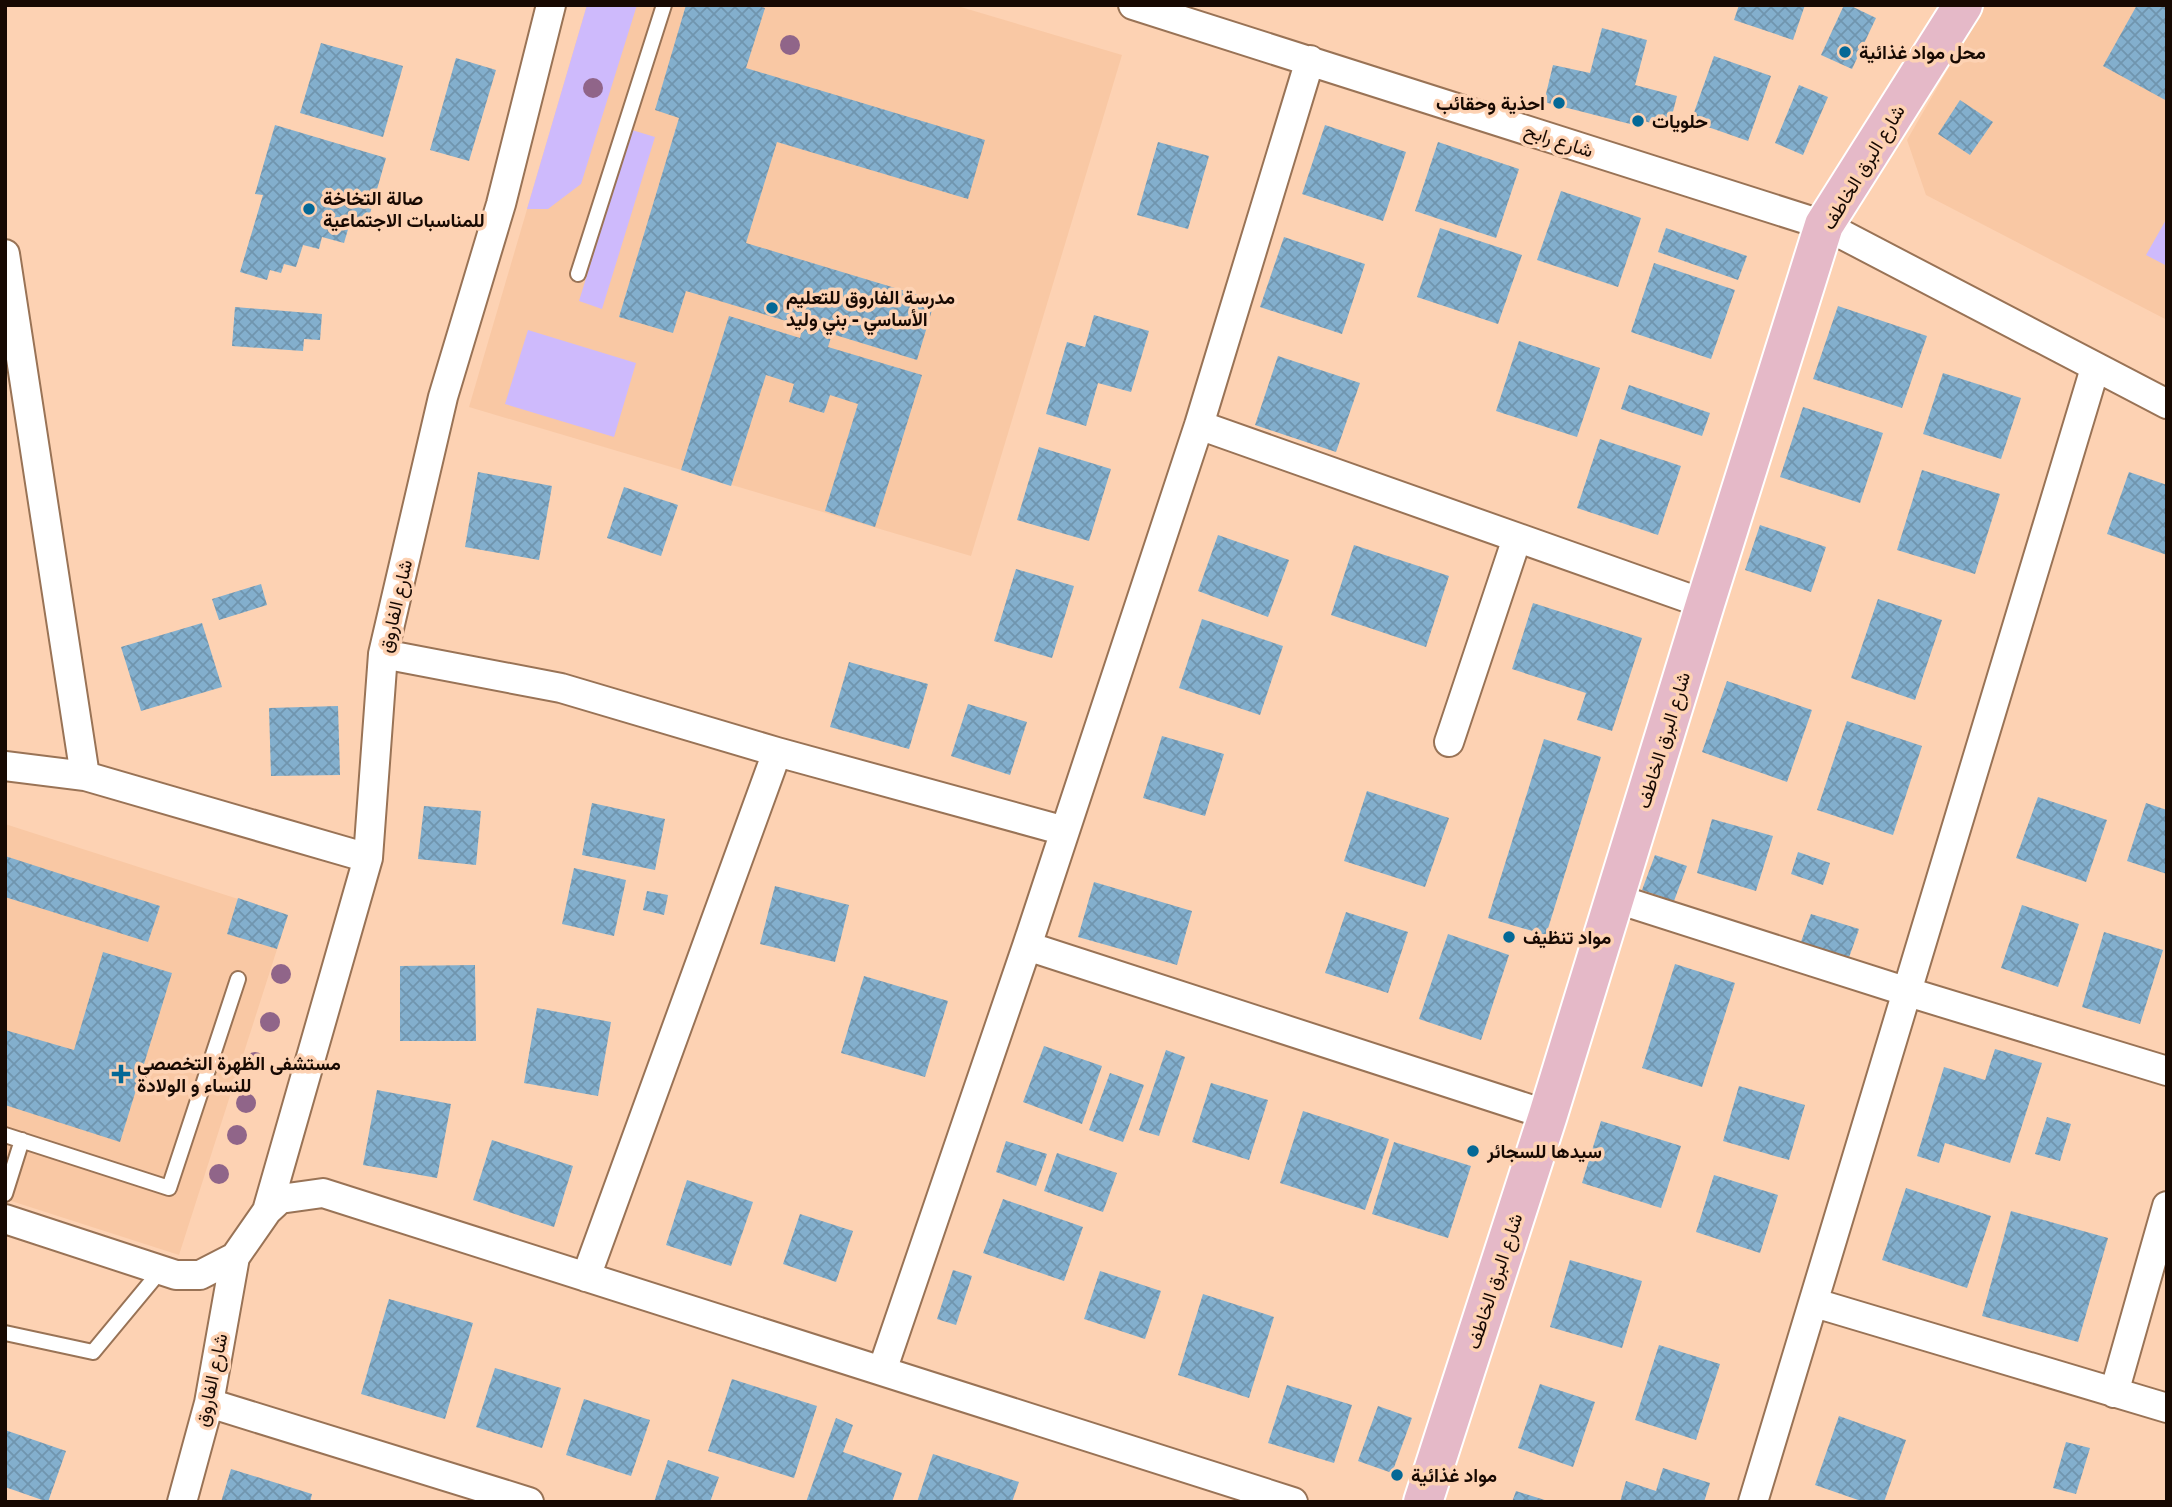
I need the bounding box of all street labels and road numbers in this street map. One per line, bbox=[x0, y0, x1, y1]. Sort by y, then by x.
street label: شارع البرق الخاطف bbox=[1816, 100, 1911, 234]
street label: شارع رابح bbox=[1521, 118, 1596, 164]
street label: شارع الفاروق bbox=[373, 557, 418, 655]
street label: شارع البرق الخاطف bbox=[1631, 669, 1696, 811]
street label: شارع البرق الخاطف bbox=[1461, 1210, 1528, 1352]
street label: شارع الفاروق bbox=[189, 1331, 234, 1429]

